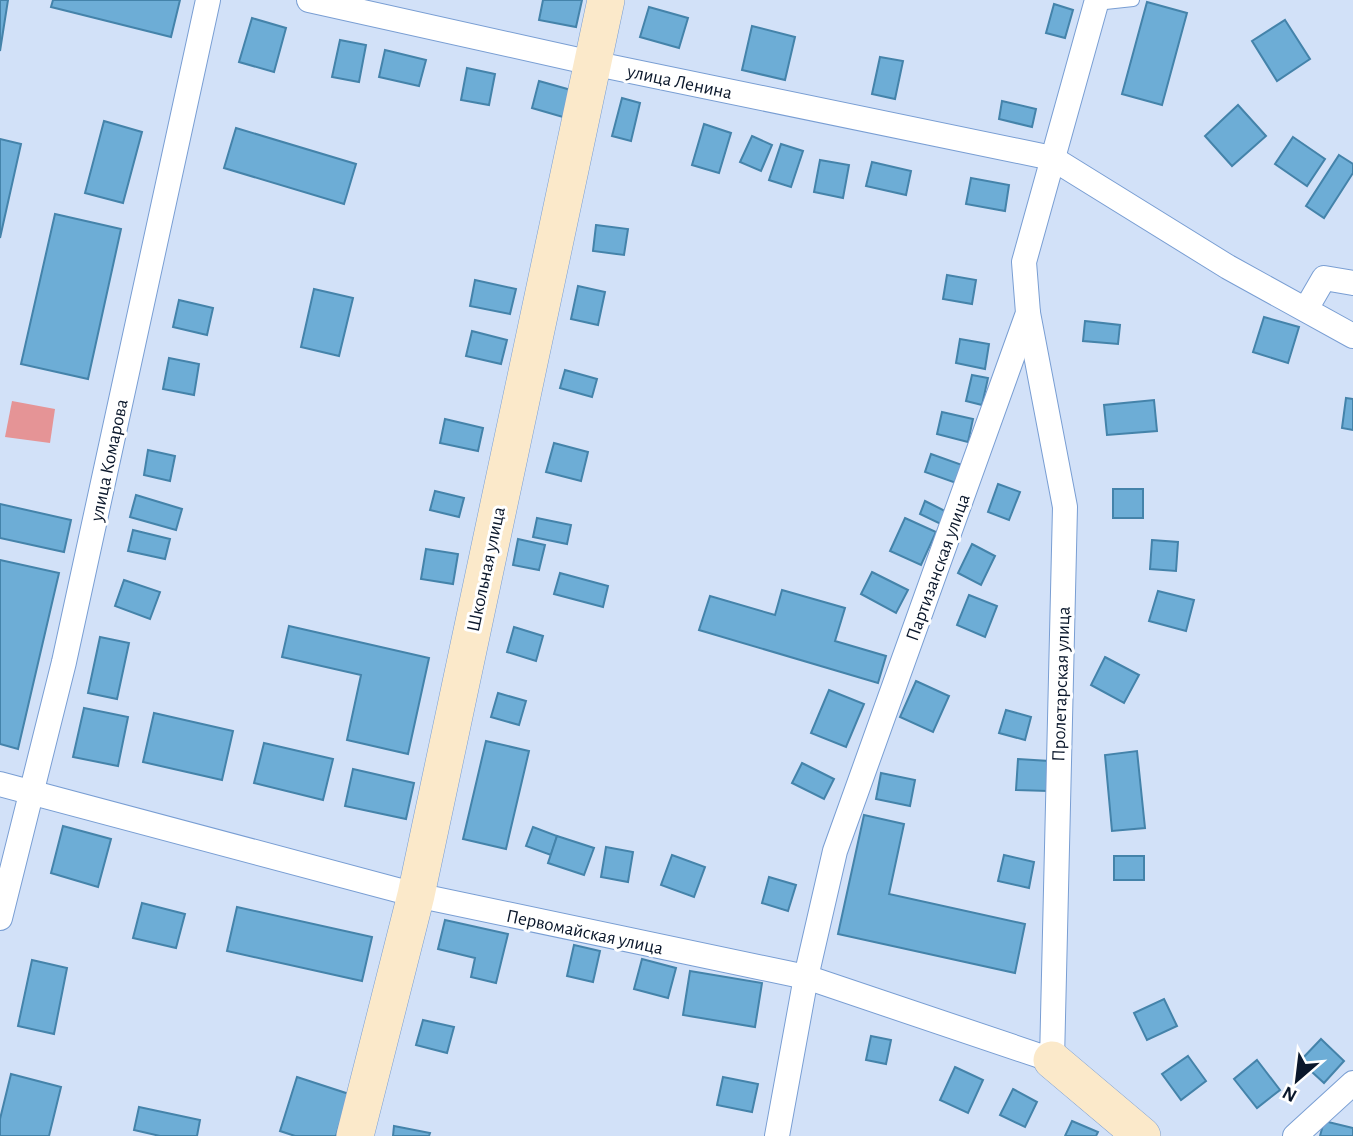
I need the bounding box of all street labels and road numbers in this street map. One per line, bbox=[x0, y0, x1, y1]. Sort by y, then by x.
street label: улица Ленина bbox=[625, 62, 734, 103]
street label: улица Комарова bbox=[87, 397, 132, 524]
street label: Партизанская улица bbox=[903, 491, 974, 644]
street label: Школьная улица bbox=[464, 505, 509, 634]
street label: Пролетарская улица bbox=[1049, 606, 1074, 762]
street label: Первомайская улица bbox=[504, 907, 665, 958]

